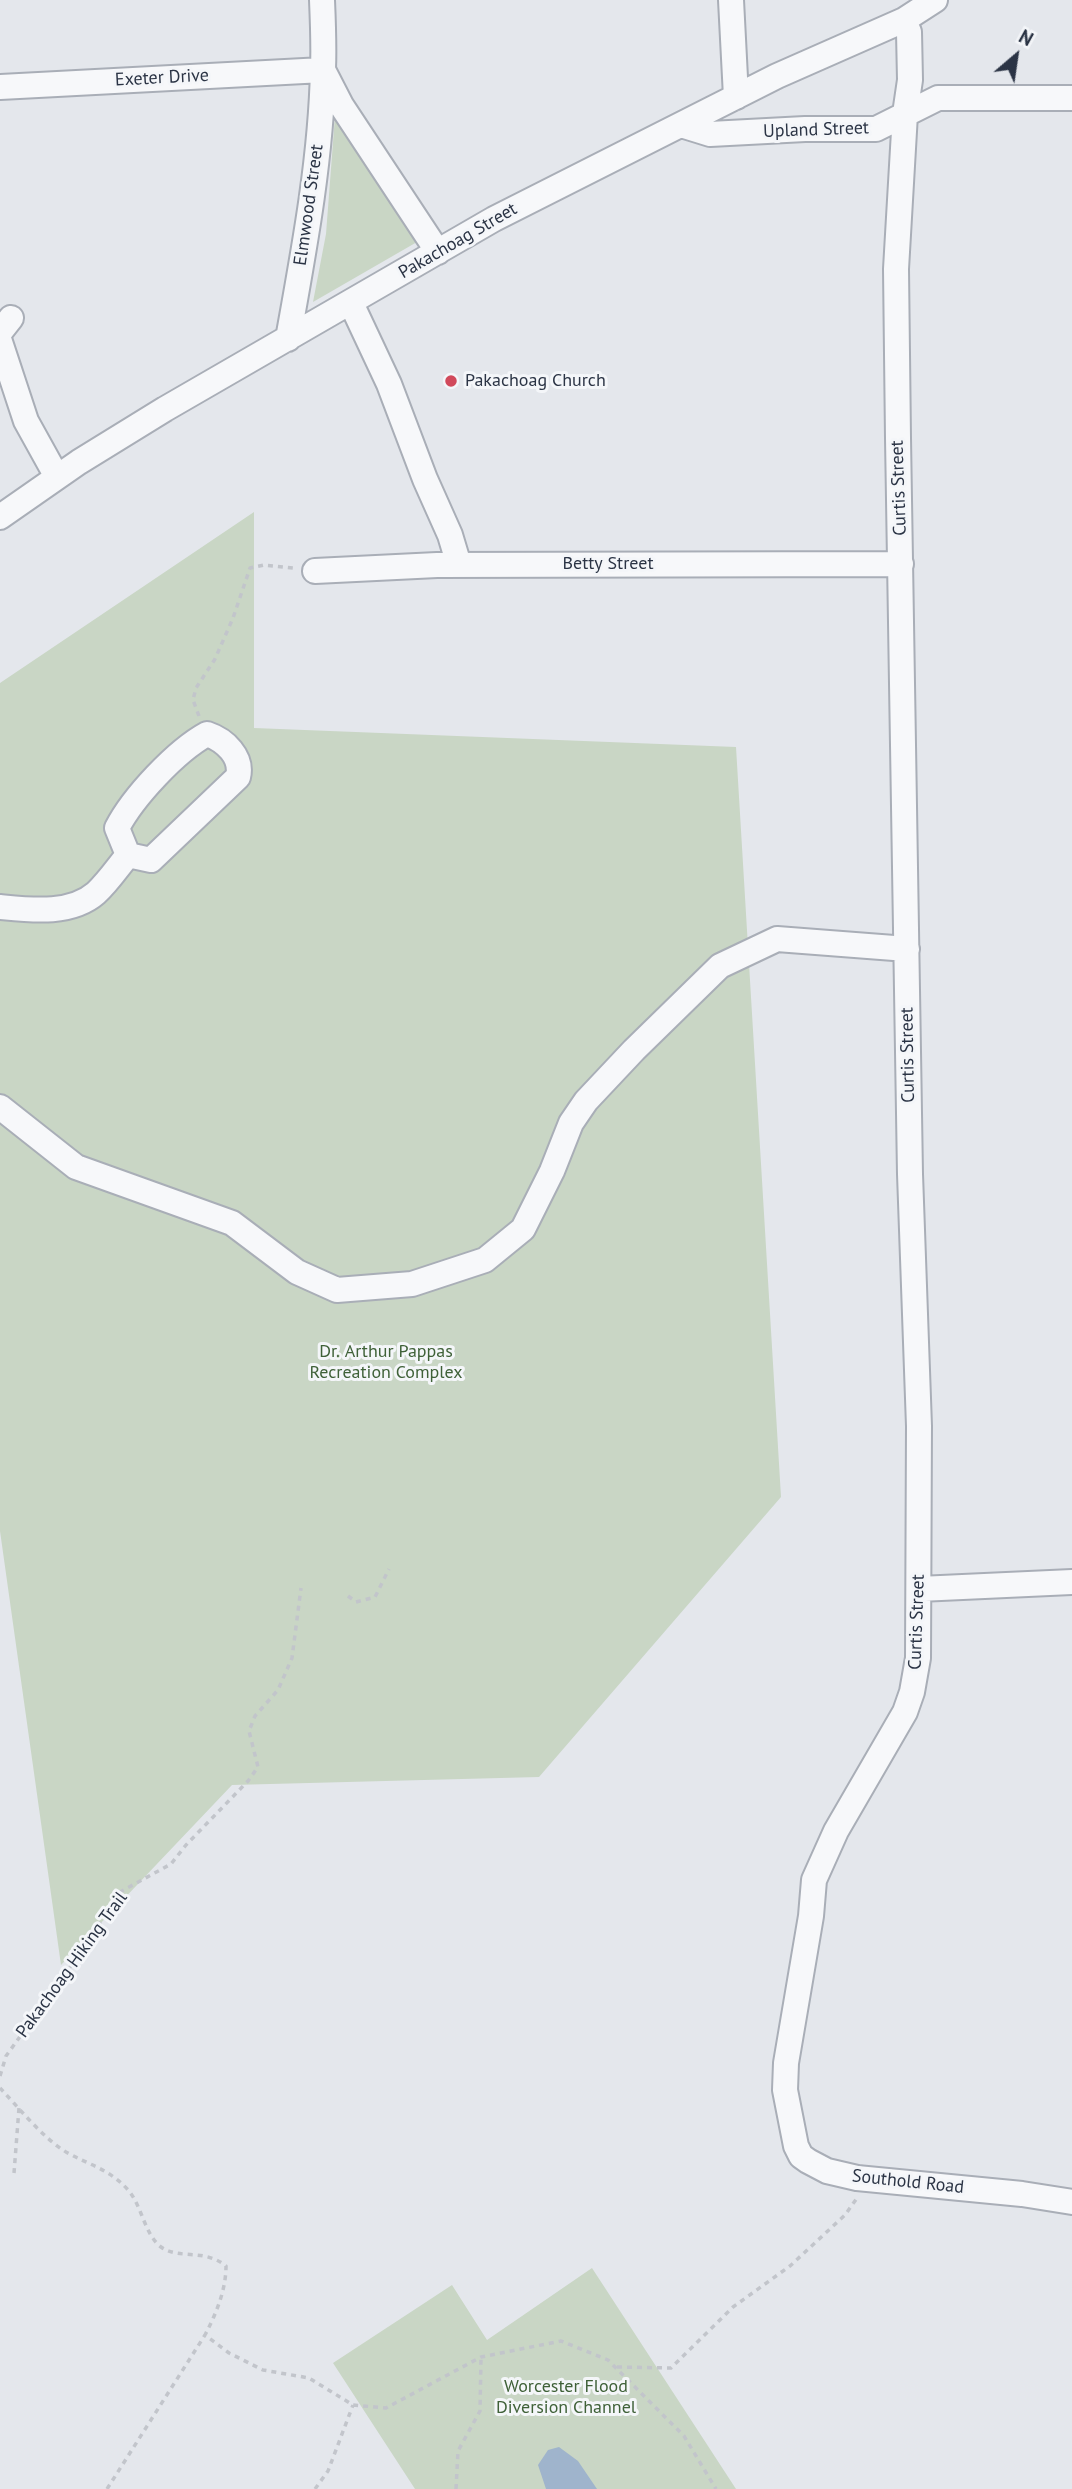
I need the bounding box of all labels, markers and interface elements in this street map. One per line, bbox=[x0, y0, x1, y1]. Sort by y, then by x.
north arrow bbox=[981, 21, 1051, 91]
text: N bbox=[1015, 24, 1037, 51]
street label: Exeter Drive bbox=[115, 65, 209, 91]
street label: Upland Street bbox=[763, 117, 869, 143]
street label: Elmwood Street bbox=[290, 143, 328, 267]
street label: Pakachoag Street bbox=[395, 198, 521, 284]
place label: Pakachoag Church bbox=[465, 370, 606, 392]
marker: Pakachoag Church bbox=[443, 373, 459, 389]
street label: Curtis Street bbox=[887, 440, 911, 536]
street label: Betty Street bbox=[562, 553, 654, 575]
street label: Curtis Street bbox=[896, 1007, 920, 1103]
park label: Dr. Arthur Pappas Recreation Complex bbox=[309, 1341, 463, 1384]
street label: Curtis Street bbox=[905, 1574, 929, 1670]
street label: Pakachoag Hiking Trail bbox=[12, 1888, 132, 2042]
street label: Southold Road bbox=[851, 2165, 965, 2199]
park label: Worcester Flood Diversion Channel bbox=[496, 2376, 636, 2418]

